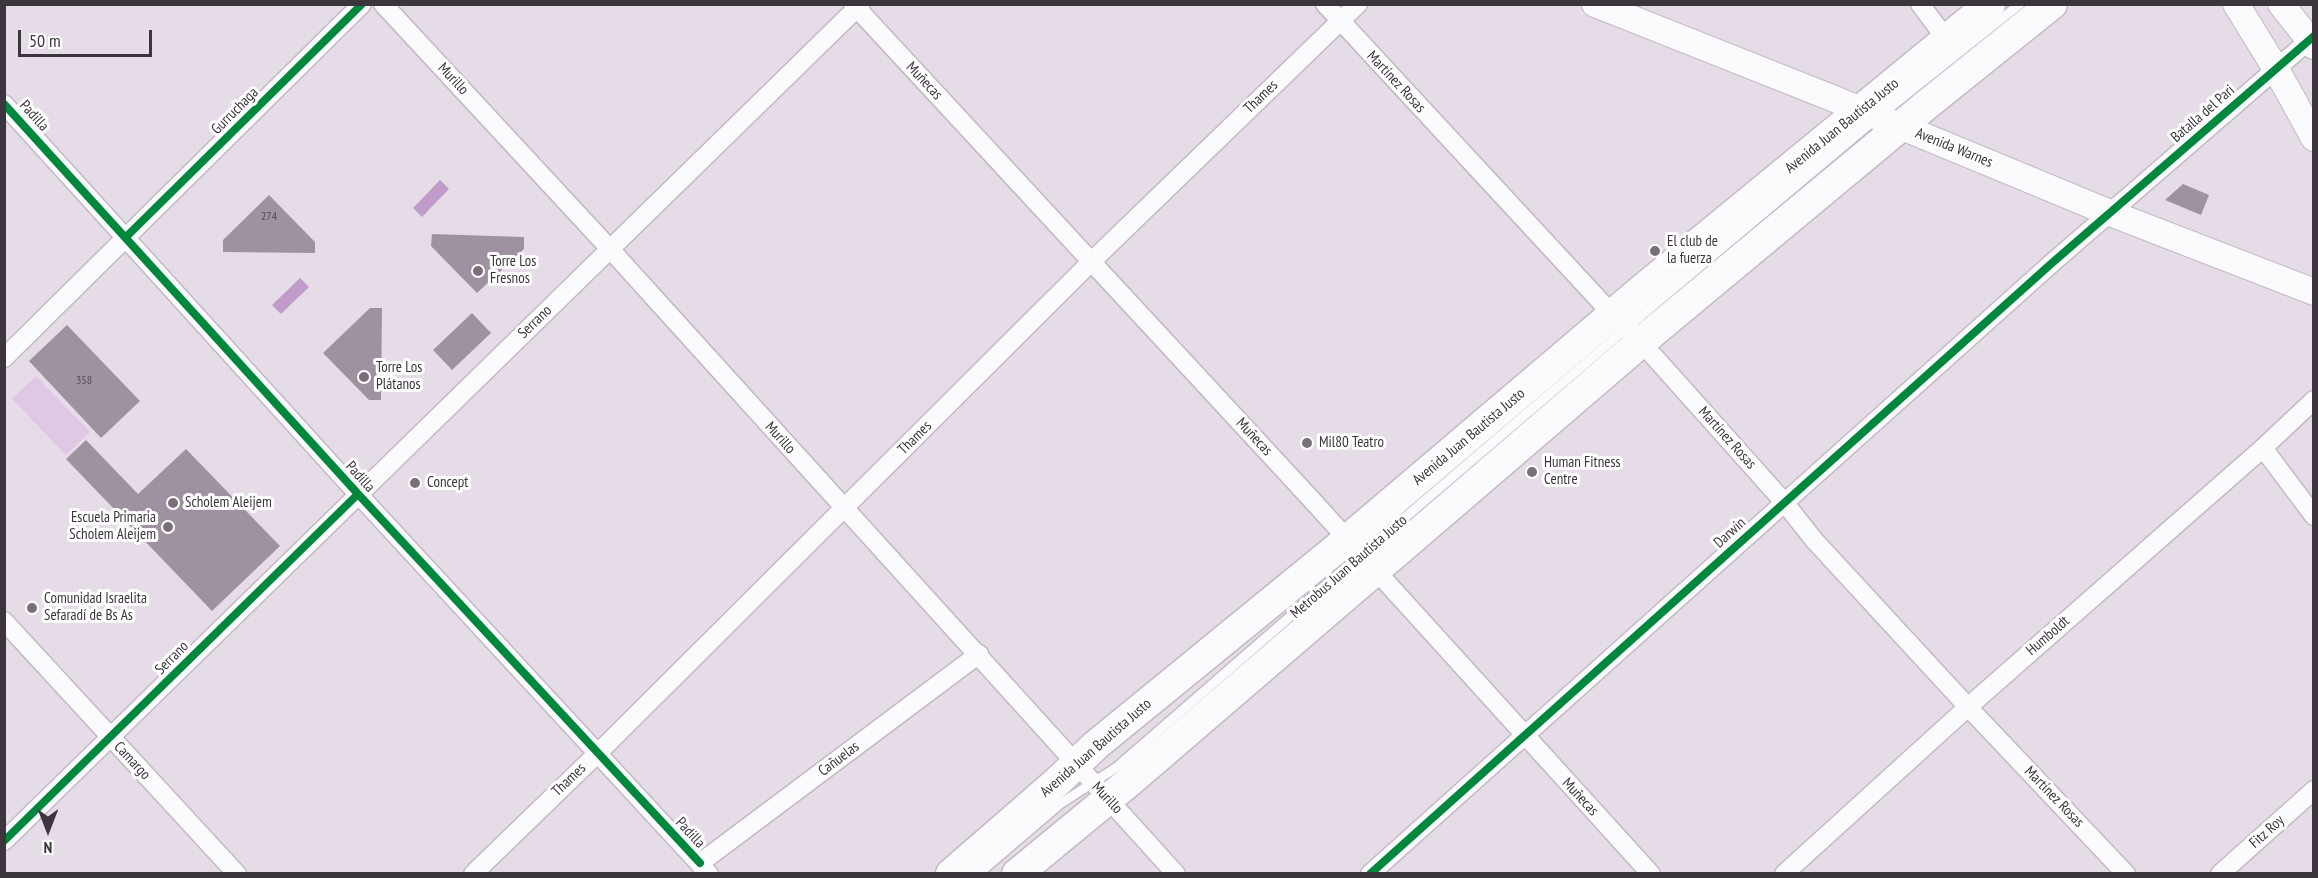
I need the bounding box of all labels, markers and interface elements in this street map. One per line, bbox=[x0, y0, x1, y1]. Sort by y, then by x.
scale bar bbox=[21, 18, 154, 56]
text: 50 m bbox=[29, 29, 61, 52]
street label: Martínez Rosas bbox=[1363, 47, 1429, 117]
street label: Muñecas bbox=[902, 58, 946, 104]
street label: Murillo bbox=[434, 59, 472, 99]
street label: Avenida Juan Bautista Justo bbox=[1782, 75, 1902, 177]
street label: Thames bbox=[1240, 77, 1282, 117]
street label: Batalla del Pari bbox=[2167, 81, 2239, 147]
street label: Gurruchaga bbox=[208, 84, 262, 138]
street label: Padilla bbox=[16, 97, 52, 135]
street label: Avenida Warnes bbox=[1913, 124, 1995, 172]
house number: 274 bbox=[261, 210, 277, 224]
place label: El club de la fuerza bbox=[1667, 233, 1718, 268]
marker: El club de la fuerza bbox=[1648, 244, 1662, 258]
place label: Torre Los Fresnos bbox=[490, 253, 536, 288]
marker: Torre Los Fresnos bbox=[471, 264, 485, 278]
street label: Serrano bbox=[514, 302, 556, 342]
place label: Torre Los Plátanos bbox=[376, 359, 422, 394]
marker: Torre Los Plátanos bbox=[357, 370, 371, 384]
house number: 358 bbox=[76, 374, 92, 388]
street label: Avenida Juan Bautista Justo bbox=[1409, 385, 1529, 489]
street label: Martínez Rosas bbox=[1694, 403, 1760, 473]
street label: Muñecas bbox=[1232, 414, 1276, 460]
street label: Thames bbox=[894, 417, 936, 459]
street label: Murillo bbox=[761, 418, 799, 458]
place label: Mil80 Teatro bbox=[1319, 434, 1384, 452]
marker: Mil80 Teatro bbox=[1300, 436, 1314, 450]
place label: Human Fitness Centre bbox=[1544, 454, 1621, 489]
street label: Padilla bbox=[342, 458, 378, 496]
marker: Human Fitness Centre bbox=[1525, 465, 1539, 479]
place label: Concept bbox=[427, 474, 468, 492]
marker: Concept bbox=[408, 476, 422, 490]
place label: Scholem Aleijem bbox=[185, 494, 272, 512]
marker: Scholem Aleijem bbox=[166, 496, 180, 510]
place label: Escuela Primaria Scholem Aleijem bbox=[69, 509, 156, 544]
street label: Metrobus Juan Bautista Justo bbox=[1287, 511, 1411, 623]
street label: Darwin bbox=[1710, 514, 1750, 552]
marker: Escuela Primaria Scholem Aleijem bbox=[161, 520, 175, 534]
place label: Comunidad Israelita Sefaradí de Bs As bbox=[44, 590, 147, 625]
marker: Comunidad Israelita Sefaradí de Bs As bbox=[25, 601, 39, 615]
street label: Humboldt bbox=[2023, 612, 2073, 660]
street label: Serrano bbox=[152, 638, 192, 678]
street label: Avenida Juan Bautista Justo bbox=[1037, 695, 1155, 801]
street label: Camargo bbox=[110, 738, 154, 784]
street label: Cañuelas bbox=[815, 738, 863, 780]
street label: Thames bbox=[548, 760, 590, 800]
street label: Martínez Rosas bbox=[2020, 763, 2088, 831]
street label: Muñecas bbox=[1558, 774, 1602, 820]
street label: Murillo bbox=[1088, 778, 1126, 818]
north arrow bbox=[18, 800, 78, 860]
street label: Fitz Roy bbox=[2246, 812, 2288, 852]
street label: Padilla bbox=[671, 814, 709, 852]
text: N bbox=[44, 838, 52, 858]

